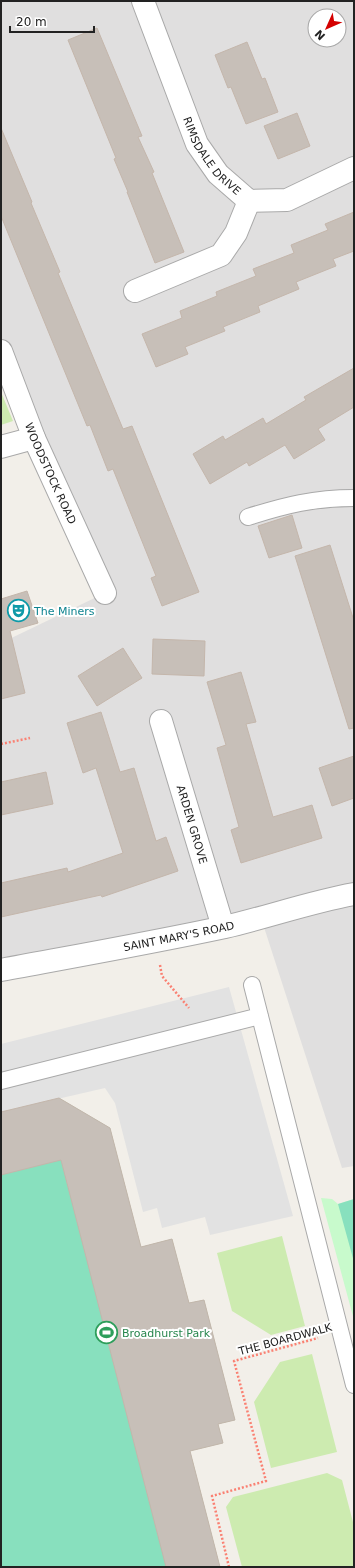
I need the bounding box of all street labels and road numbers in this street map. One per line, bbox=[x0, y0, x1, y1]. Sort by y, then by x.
street label: RIMSDALE DRIVE bbox=[180, 115, 243, 198]
street label: WOODSTOCK ROAD bbox=[22, 421, 79, 526]
street label: ARDEN GROVE bbox=[174, 784, 210, 866]
street label: SAINT MARY'S ROAD bbox=[122, 919, 236, 954]
street label: THE BOARDWALK bbox=[236, 1321, 334, 1358]

